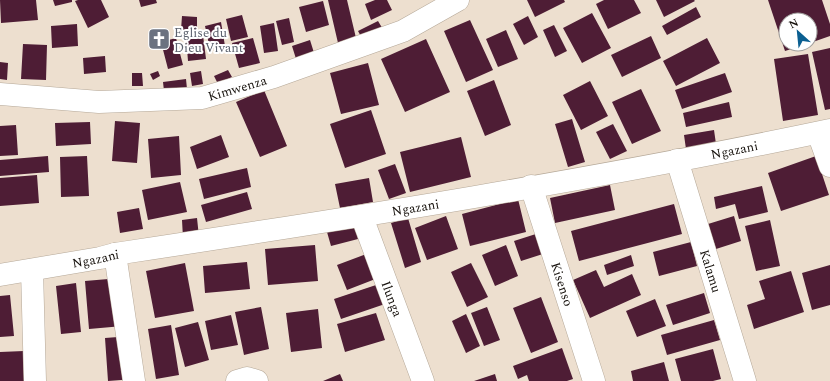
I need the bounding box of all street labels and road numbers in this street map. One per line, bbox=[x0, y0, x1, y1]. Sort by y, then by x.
street label: Kimwenza bbox=[206, 70, 270, 107]
street label: Ngazani bbox=[709, 136, 760, 165]
street label: Ngazani bbox=[390, 194, 441, 222]
street label: Ngazani bbox=[71, 245, 121, 274]
street label: Kalamu bbox=[694, 247, 726, 295]
street label: Kisenso bbox=[545, 260, 578, 309]
street label: Ilunga bbox=[376, 278, 407, 320]

